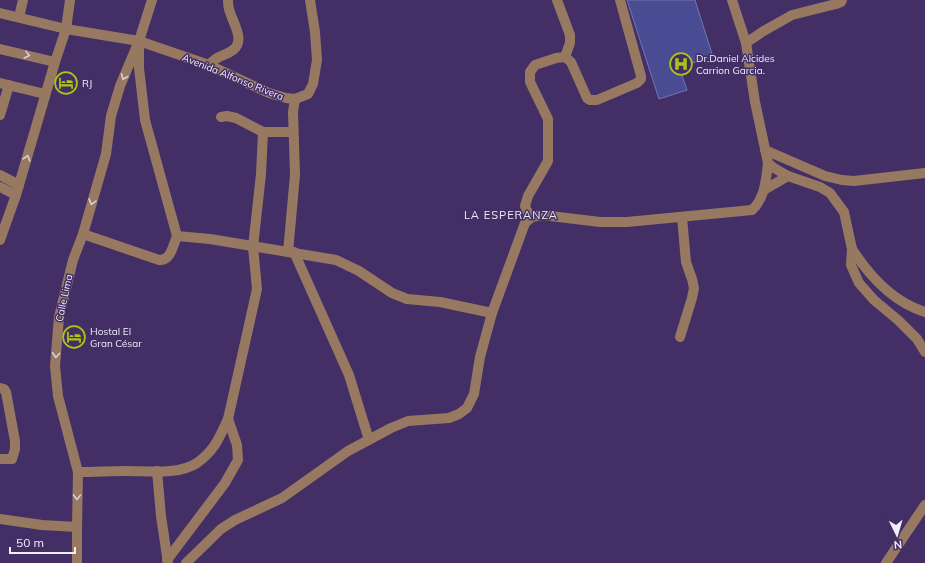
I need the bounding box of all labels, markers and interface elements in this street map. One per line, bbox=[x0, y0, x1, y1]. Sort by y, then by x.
one-way arrow bbox=[24, 50, 31, 59]
street label: Avenida Alfonso Rivera bbox=[180, 51, 286, 103]
hospital icon: Dr.Daniel Alcides Carrion Garcia. bbox=[668, 51, 694, 77]
place label: Dr.Daniel Alcides Carrion Garcia. bbox=[696, 52, 775, 77]
hotel icon: RJ bbox=[53, 70, 79, 96]
one-way arrow bbox=[120, 73, 128, 80]
place label: RJ bbox=[82, 77, 92, 90]
one-way arrow bbox=[22, 155, 31, 162]
one-way arrow bbox=[88, 199, 97, 206]
district label: LA ESPERANZA bbox=[464, 208, 558, 222]
street label: Calle Lima bbox=[53, 273, 75, 323]
hotel icon: Hostal El Gran César bbox=[61, 324, 87, 350]
place label: Hostal El Gran César bbox=[90, 325, 142, 350]
one-way arrow bbox=[52, 352, 61, 358]
one-way arrow bbox=[73, 494, 81, 500]
north arrow bbox=[877, 515, 917, 555]
scale bar bbox=[10, 529, 75, 555]
text: 50 m bbox=[16, 535, 44, 550]
text: N bbox=[893, 538, 903, 552]

